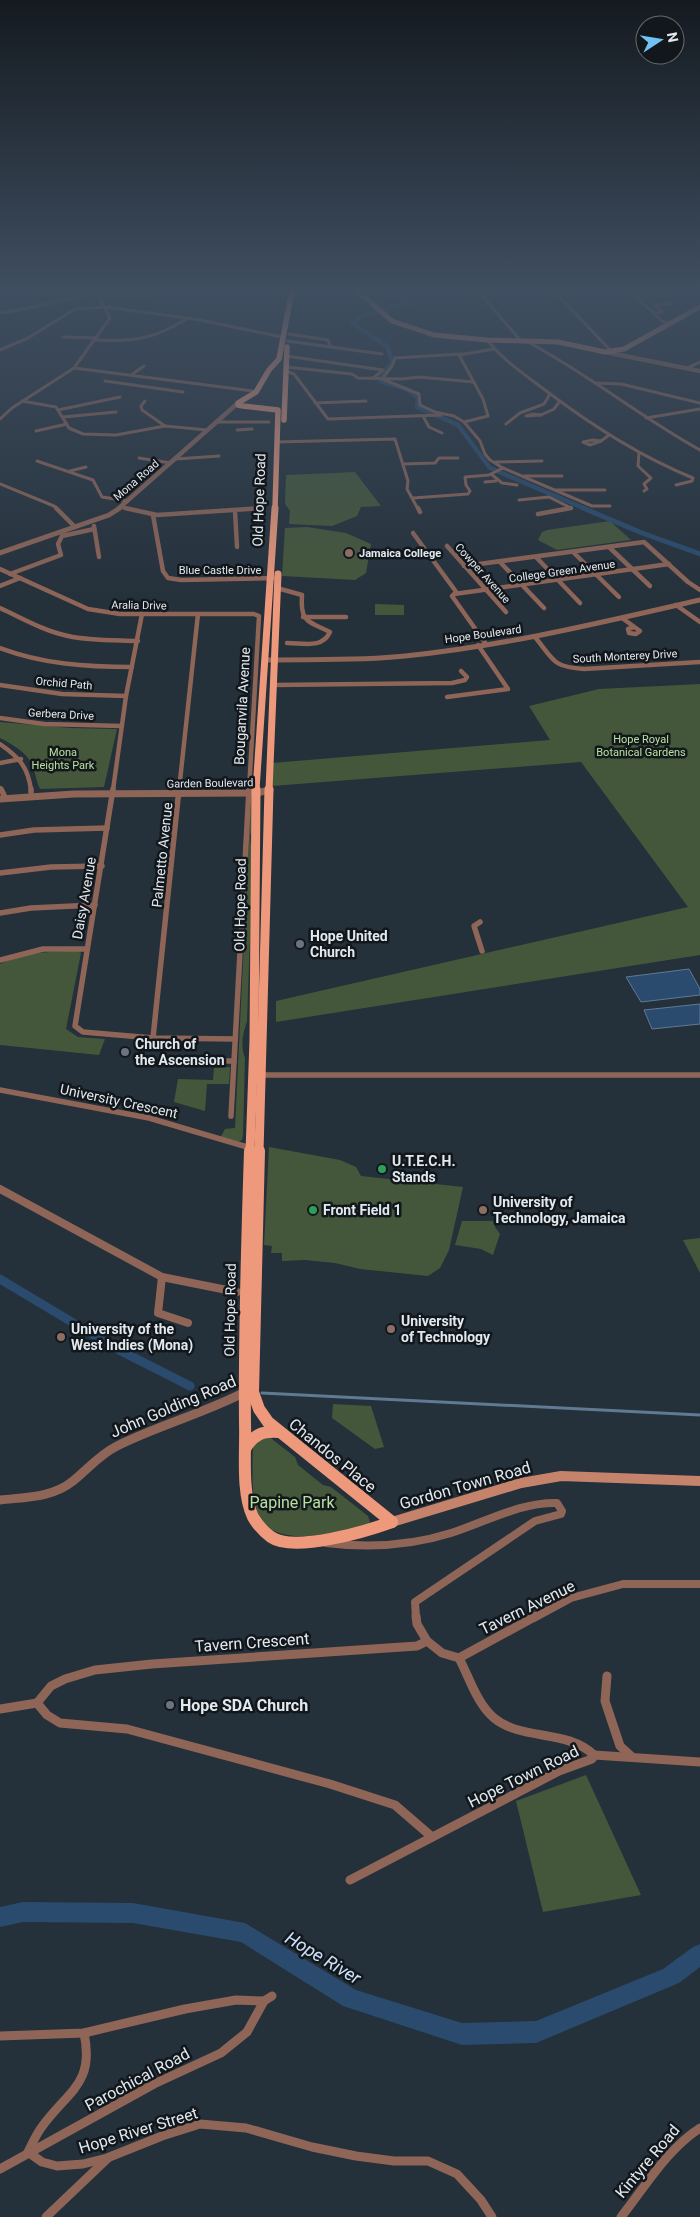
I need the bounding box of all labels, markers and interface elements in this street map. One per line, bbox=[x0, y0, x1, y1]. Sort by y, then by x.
north arrow bbox=[635, 15, 685, 65]
text: N bbox=[664, 31, 682, 44]
street label: Old Hope Road bbox=[249, 453, 269, 547]
street label: Mona Road bbox=[111, 457, 162, 504]
street label: Cowper Avenue bbox=[452, 541, 513, 606]
marker: Jamaica College bbox=[343, 547, 355, 559]
place label: Jamaica College bbox=[359, 547, 441, 560]
street label: College Green Avenue bbox=[508, 558, 616, 585]
street label: Blue Castle Drive bbox=[179, 564, 261, 577]
street label: Aralia Drive bbox=[111, 599, 167, 612]
street label: Hope Boulevard bbox=[444, 623, 522, 646]
street label: Bouganvila Avenue bbox=[231, 647, 253, 765]
street label: South Monterey Drive bbox=[572, 647, 678, 666]
street label: Orchid Path bbox=[35, 675, 93, 692]
street label: Gerbera Drive bbox=[28, 706, 94, 723]
park label: Hope Royal Botanical Gardens bbox=[596, 733, 686, 759]
park label: Mona Heights Park bbox=[32, 746, 95, 772]
street label: Garden Boulevard bbox=[167, 776, 253, 791]
street label: Palmetto Avenue bbox=[149, 802, 175, 908]
street label: Daisy Avenue bbox=[69, 856, 99, 940]
street label: Old Hope Road bbox=[231, 858, 249, 952]
place label: Hope United Church bbox=[310, 928, 388, 960]
marker: Hope United Church bbox=[294, 938, 306, 950]
place label: Church of the Ascension bbox=[135, 1036, 225, 1068]
marker: Church of the Ascension bbox=[119, 1046, 131, 1058]
street label: University Crescent bbox=[59, 1081, 180, 1121]
place label: U.T.E.C.H. Stands bbox=[392, 1153, 455, 1185]
marker: U.T.E.C.H. Stands bbox=[376, 1163, 388, 1175]
place label: University of Technology, Jamaica bbox=[493, 1194, 626, 1226]
place label: Front Field 1 bbox=[323, 1202, 401, 1218]
marker: Front Field 1 bbox=[307, 1204, 319, 1216]
marker: University of Technology, Jamaica bbox=[477, 1204, 489, 1216]
street label: Old Hope Road bbox=[221, 1263, 239, 1357]
place label: University of Technology bbox=[401, 1313, 491, 1345]
place label: University of the West Indies (Mona) bbox=[71, 1321, 193, 1354]
marker: University of Technology bbox=[385, 1323, 397, 1335]
marker: University of the West Indies (Mona) bbox=[55, 1331, 67, 1343]
street label: John Golding Road bbox=[107, 1371, 239, 1442]
street label: Chandos Place bbox=[285, 1414, 380, 1496]
street label: Gordon Town Road bbox=[397, 1458, 533, 1513]
park label: Papine Park bbox=[249, 1493, 335, 1512]
street label: Tavern Avenue bbox=[476, 1576, 578, 1639]
street label: Tavern Crescent bbox=[194, 1629, 310, 1656]
place label: Hope SDA Church bbox=[180, 1696, 308, 1715]
marker: Hope SDA Church bbox=[164, 1699, 176, 1711]
street label: Hope Town Road bbox=[465, 1741, 582, 1812]
water label: Hope River bbox=[282, 1927, 366, 1989]
street label: Parochical Road bbox=[82, 2044, 193, 2115]
street label: Hope River Street bbox=[76, 2103, 200, 2158]
street label: Kintyre Road bbox=[611, 2121, 684, 2202]

